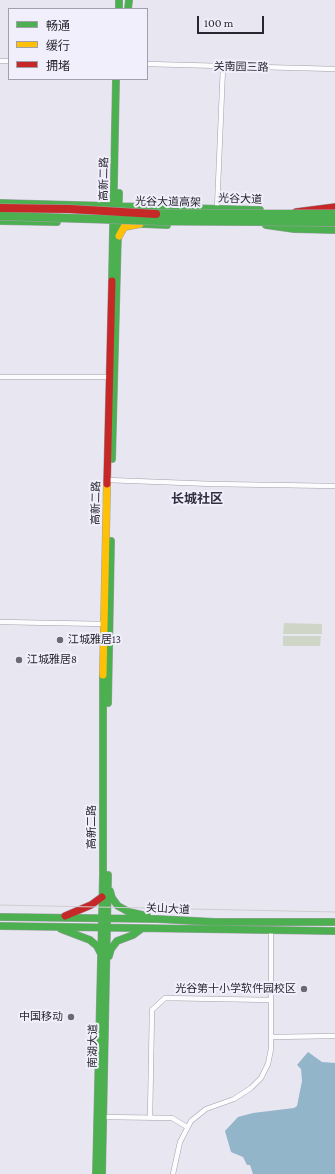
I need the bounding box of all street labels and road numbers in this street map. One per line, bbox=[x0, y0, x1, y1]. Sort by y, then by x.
street label: 关南园三路 bbox=[213, 60, 269, 74]
street label: 高新二路 bbox=[97, 157, 111, 201]
street label: 光谷大道 bbox=[218, 192, 262, 206]
street label: 光谷大道高架 bbox=[135, 195, 201, 209]
street label: 高新二路 bbox=[89, 481, 103, 525]
street label: 高新二路 bbox=[85, 805, 99, 849]
street label: 关山大道 bbox=[146, 901, 190, 917]
street label: 南湖大道 bbox=[86, 1024, 100, 1068]

